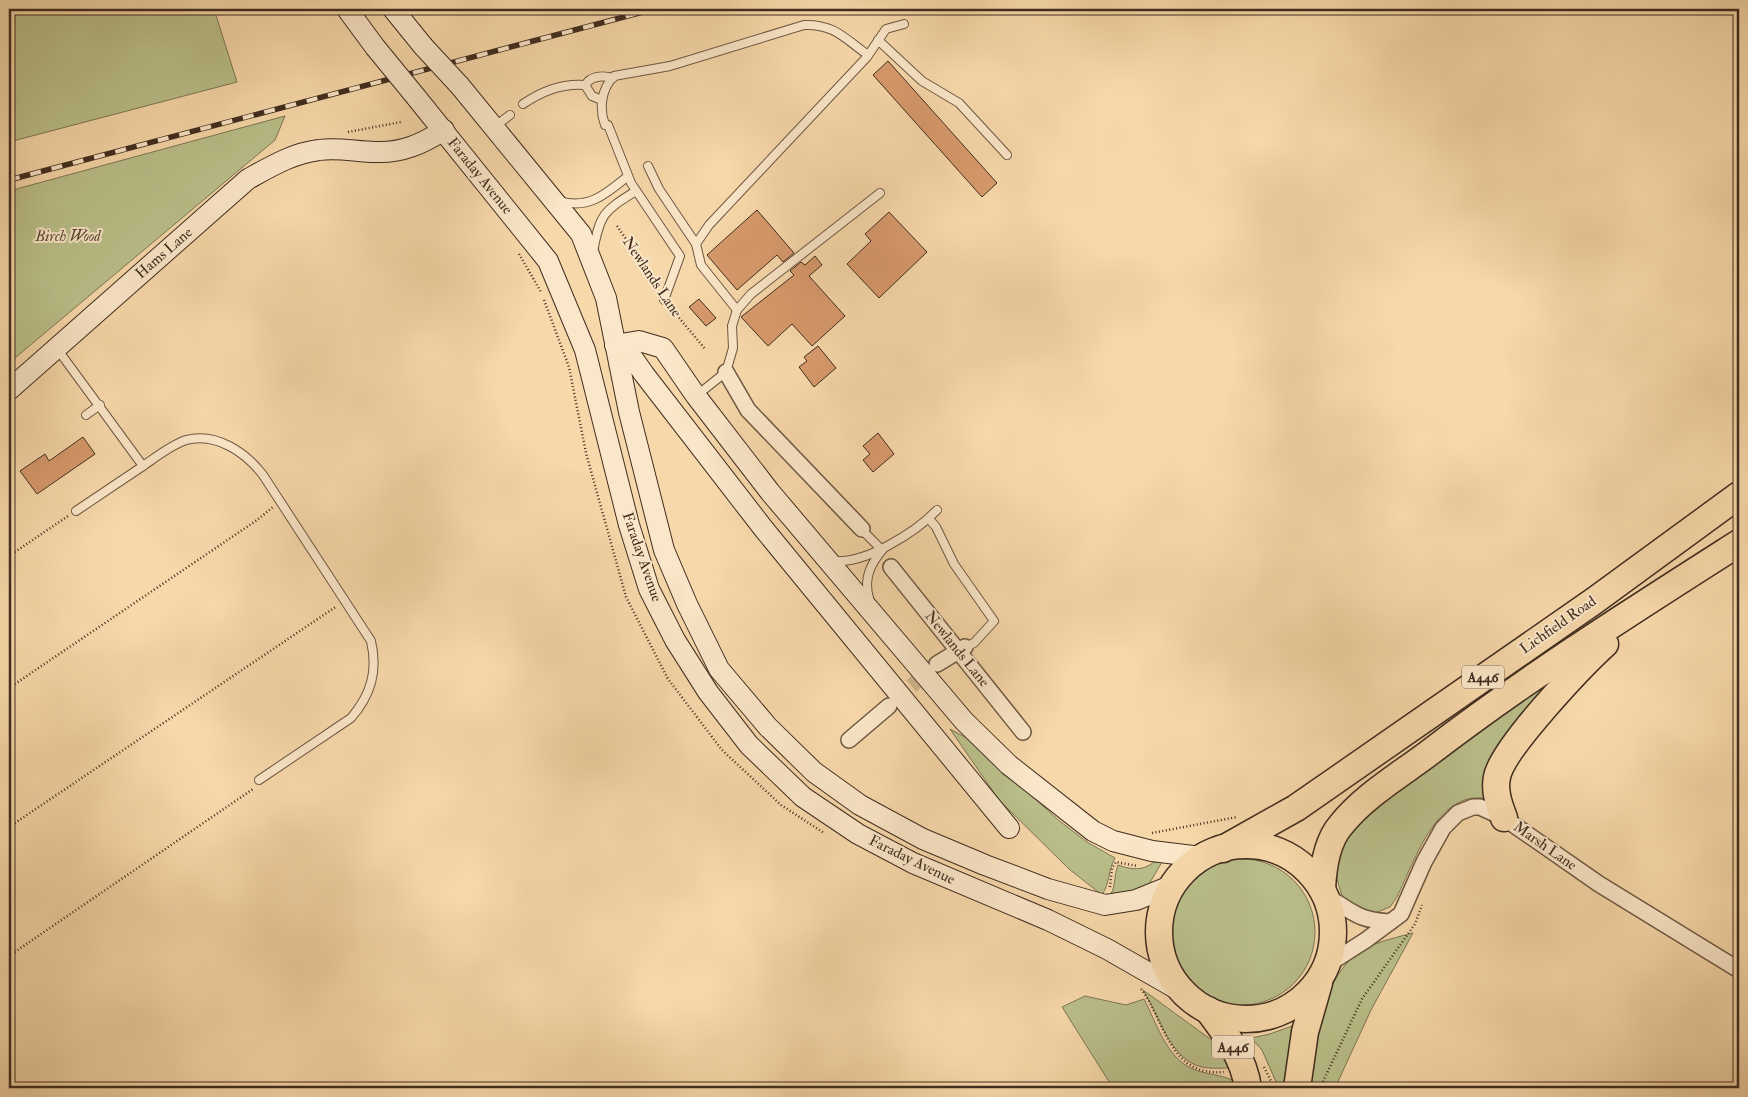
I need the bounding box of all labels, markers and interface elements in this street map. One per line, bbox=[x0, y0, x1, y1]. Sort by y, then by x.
street label: Faraday Avenue bbox=[443, 134, 517, 218]
street label: Hams Lane bbox=[132, 223, 196, 283]
park label: Birch Wood bbox=[34, 227, 102, 246]
street label: Newlands Lane bbox=[618, 233, 686, 321]
street label: Faraday Avenue bbox=[618, 510, 666, 604]
street label: Lichfield Road bbox=[1516, 591, 1600, 658]
street label: Newlands Lane bbox=[920, 607, 994, 691]
road number: A446 bbox=[1462, 666, 1504, 689]
street label: Marsh Lane bbox=[1510, 817, 1580, 875]
street label: Faraday Avenue bbox=[866, 831, 958, 889]
road number: A446 bbox=[1212, 1036, 1254, 1058]

